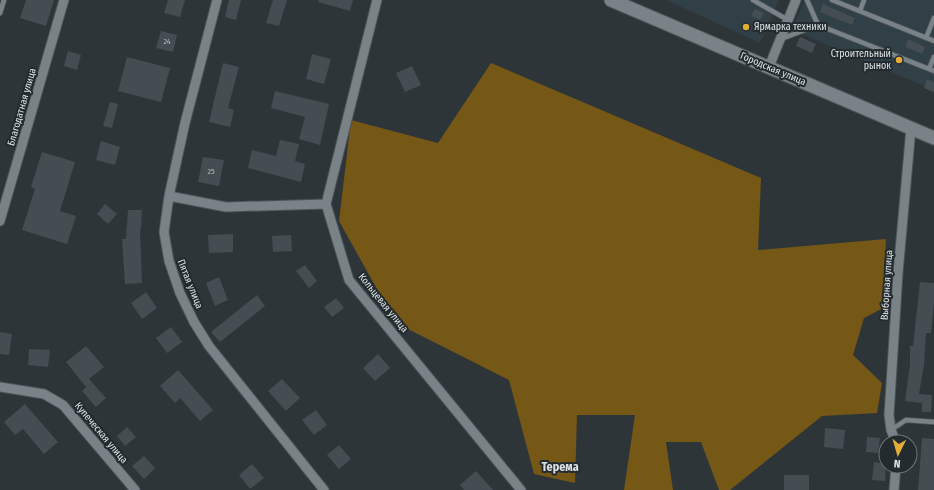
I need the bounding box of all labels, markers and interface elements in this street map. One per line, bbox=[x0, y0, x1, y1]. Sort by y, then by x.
place label: Ярмарка техники bbox=[754, 21, 827, 33]
marker: Ярмарка техники bbox=[741, 22, 751, 32]
house number: 24 bbox=[163, 37, 171, 46]
place label: Строительный рынок bbox=[831, 48, 891, 72]
street label: Городская улица bbox=[738, 50, 808, 88]
marker: Строительный рынок bbox=[894, 55, 904, 65]
street label: Благодатная улица bbox=[5, 67, 39, 147]
house number: 25 bbox=[207, 167, 215, 176]
street label: Выборная улица bbox=[879, 249, 895, 321]
street label: Пятая улица bbox=[175, 258, 205, 310]
street label: Кольцевая улица bbox=[356, 271, 411, 335]
street label: Купеческая улица bbox=[72, 400, 130, 466]
north arrow bbox=[878, 434, 918, 474]
text: N bbox=[893, 457, 901, 470]
district label: Терема bbox=[541, 460, 579, 474]

